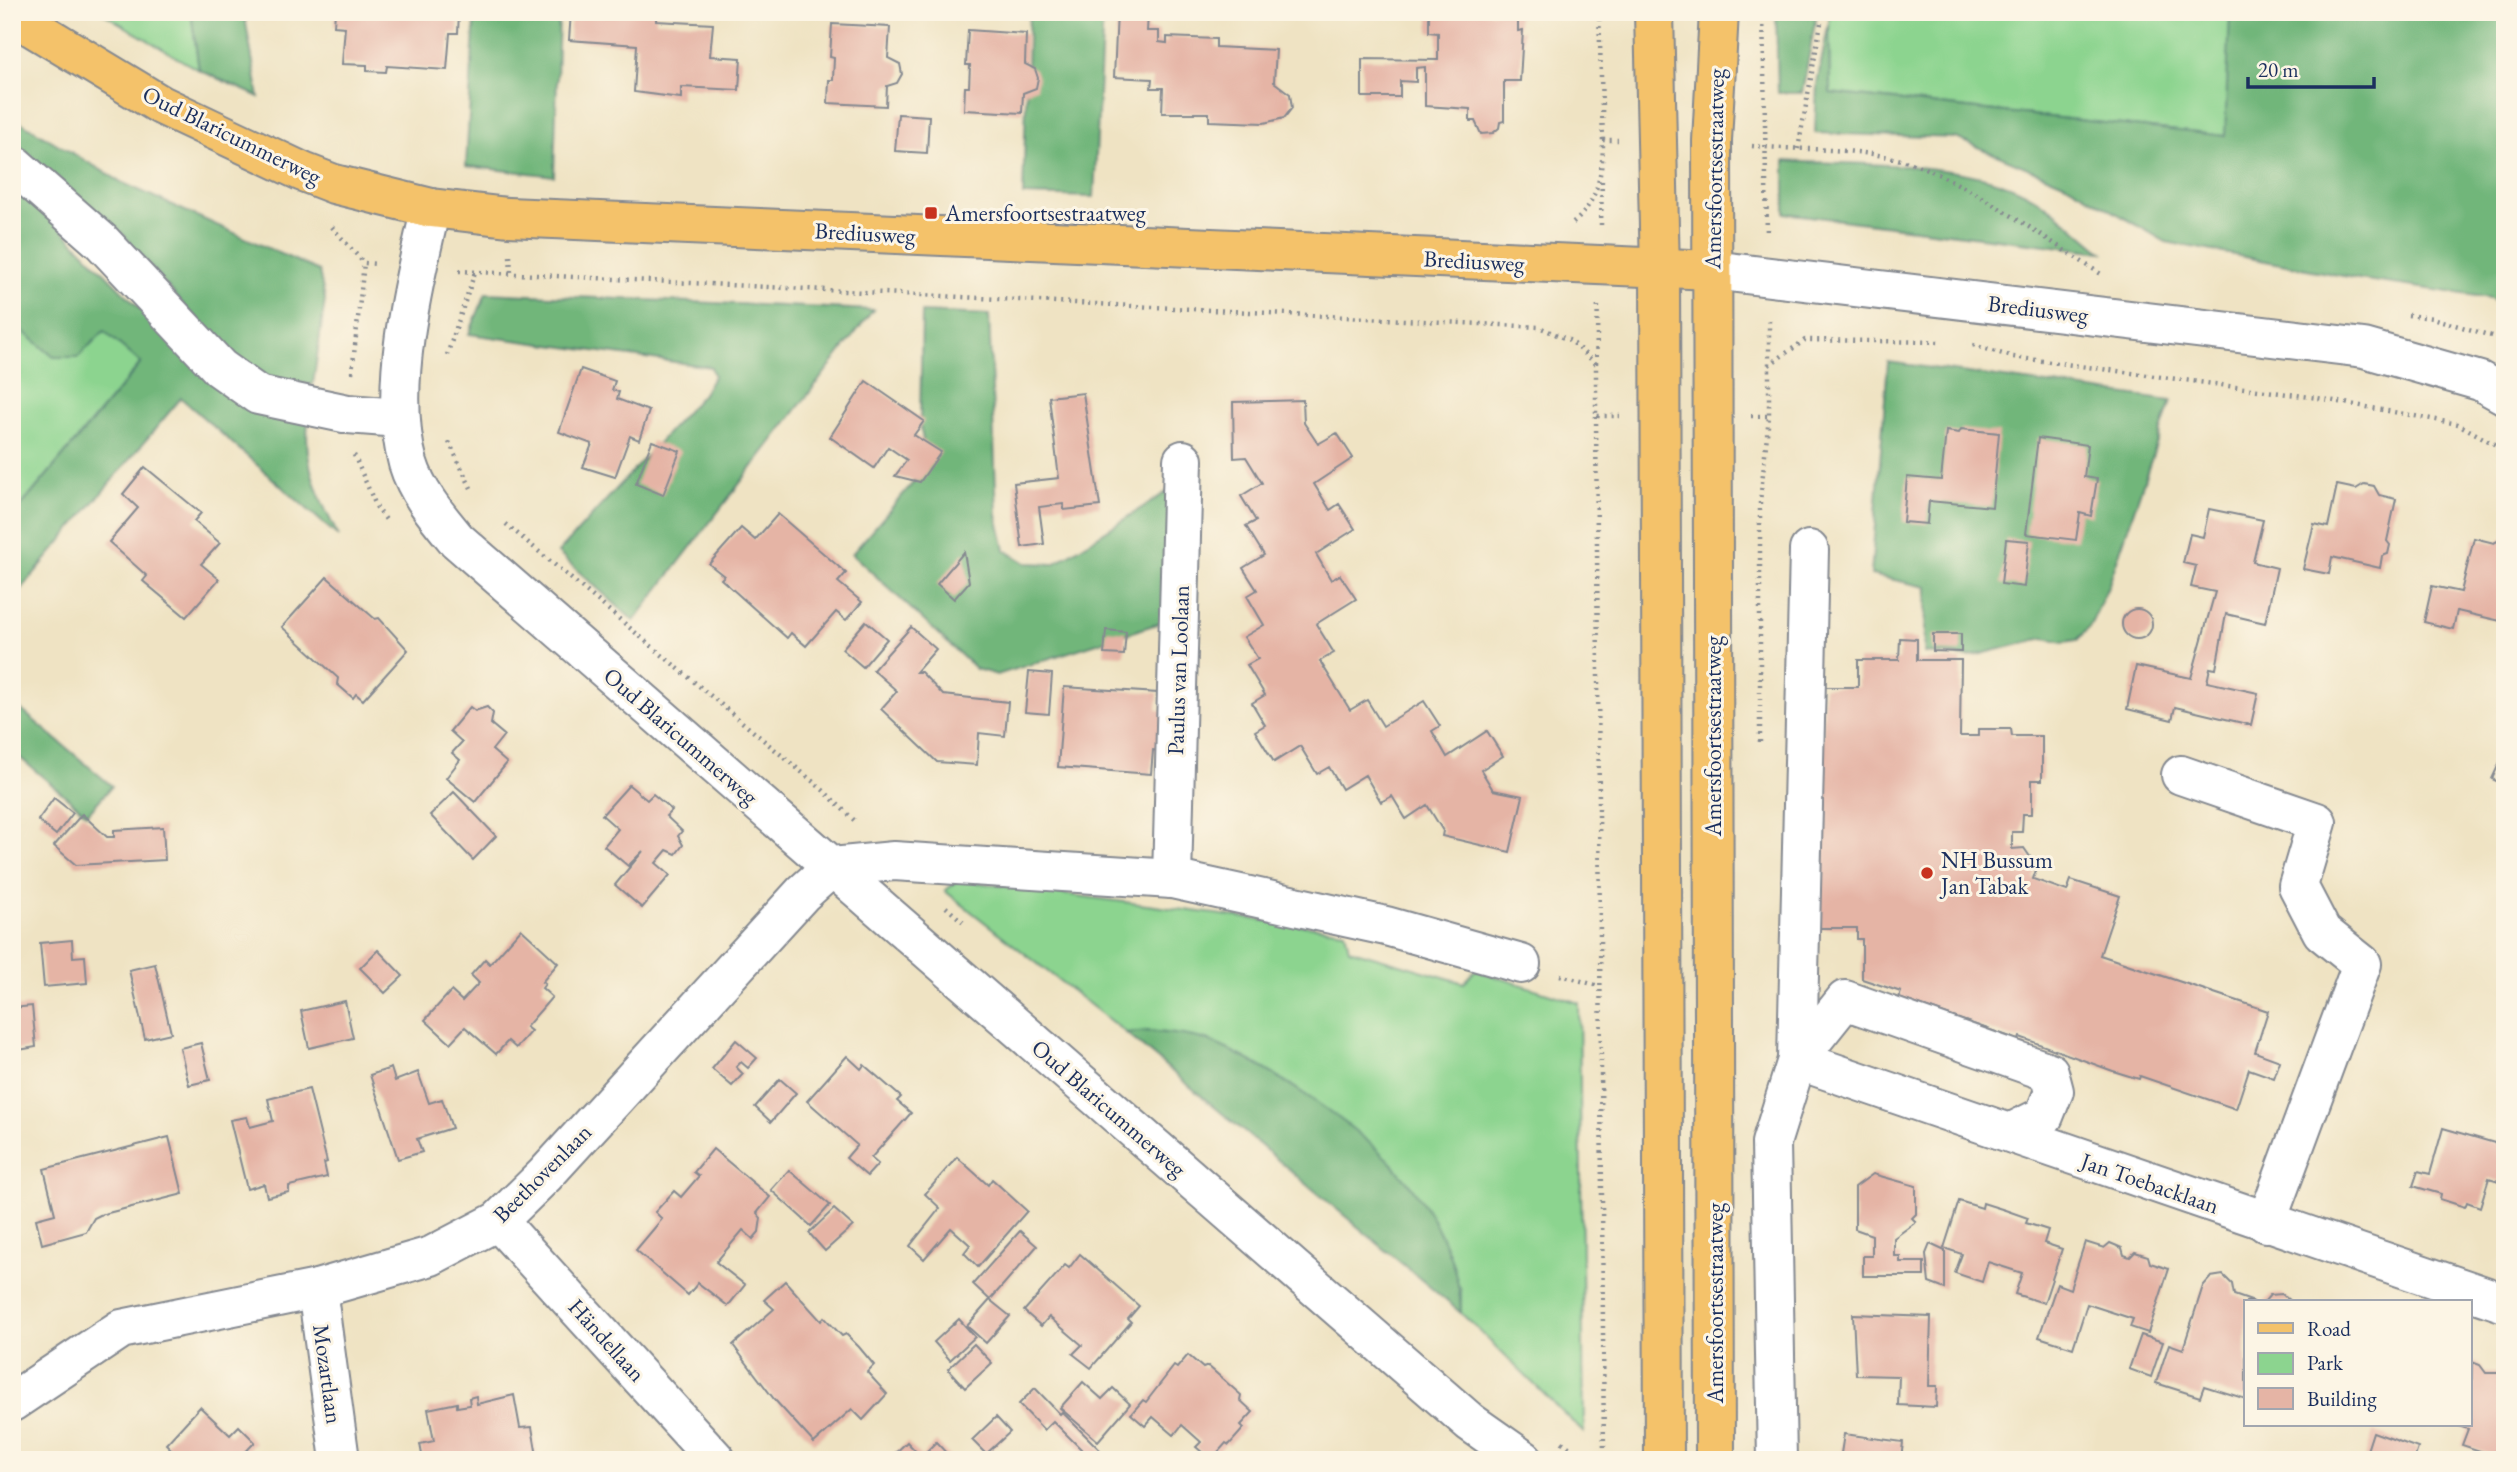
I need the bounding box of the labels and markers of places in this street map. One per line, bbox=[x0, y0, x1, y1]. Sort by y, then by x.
place label: Amersfoortsestraatweg bbox=[944, 198, 1147, 228]
marker: Amersfoortsestraatweg bbox=[923, 205, 939, 221]
place label: NH Bussum Jan Tabak bbox=[1939, 845, 2053, 901]
marker: NH Bussum Jan Tabak bbox=[1919, 865, 1935, 881]

